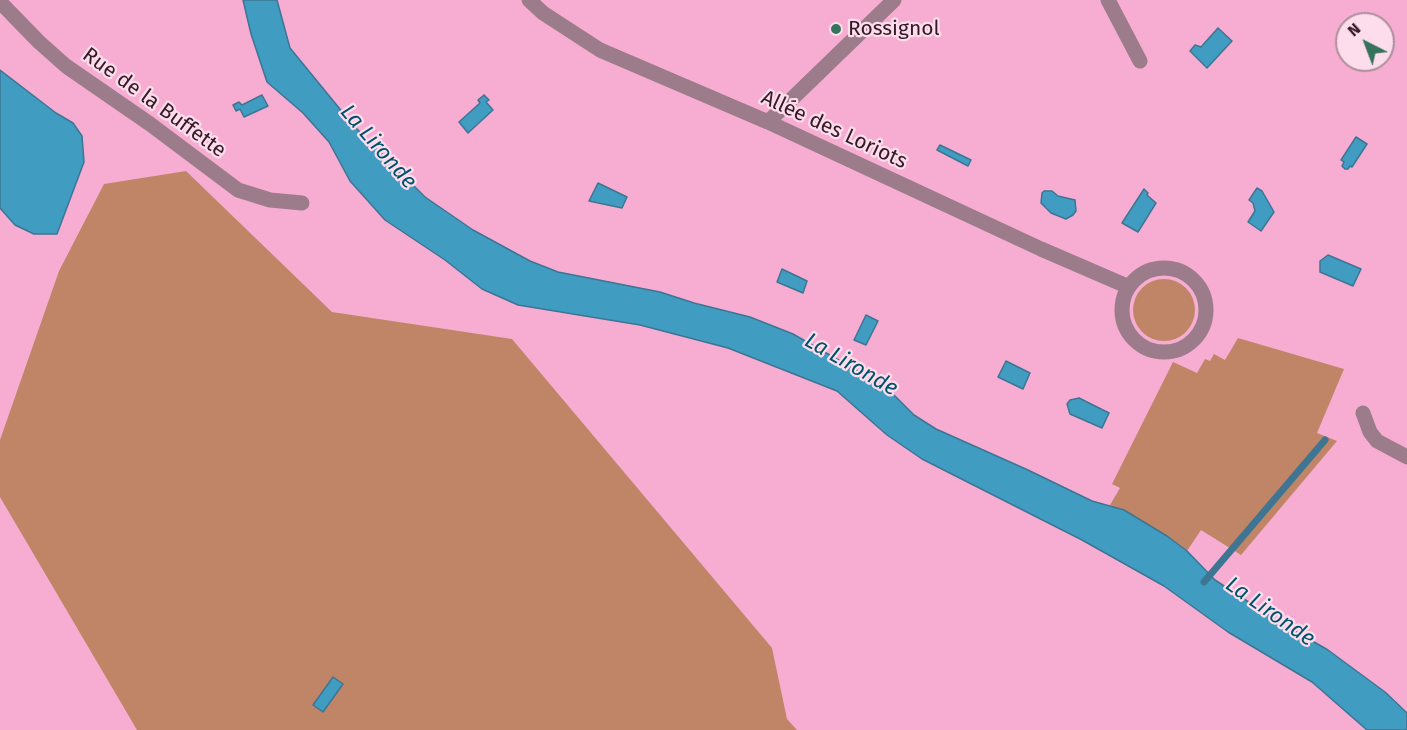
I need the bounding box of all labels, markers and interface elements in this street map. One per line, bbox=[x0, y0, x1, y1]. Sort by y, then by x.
north arrow bbox=[1335, 12, 1395, 72]
place label: Rossignol bbox=[848, 16, 940, 42]
text: N bbox=[1344, 19, 1364, 40]
marker: Rossignol bbox=[829, 22, 843, 36]
street label: Rue de la Buffette bbox=[77, 43, 231, 163]
street label: Allée des Loriots bbox=[757, 85, 911, 175]
water label: La Lironde bbox=[334, 99, 422, 195]
water label: La Lironde bbox=[800, 328, 902, 402]
water label: La Lironde bbox=[1220, 572, 1320, 652]

